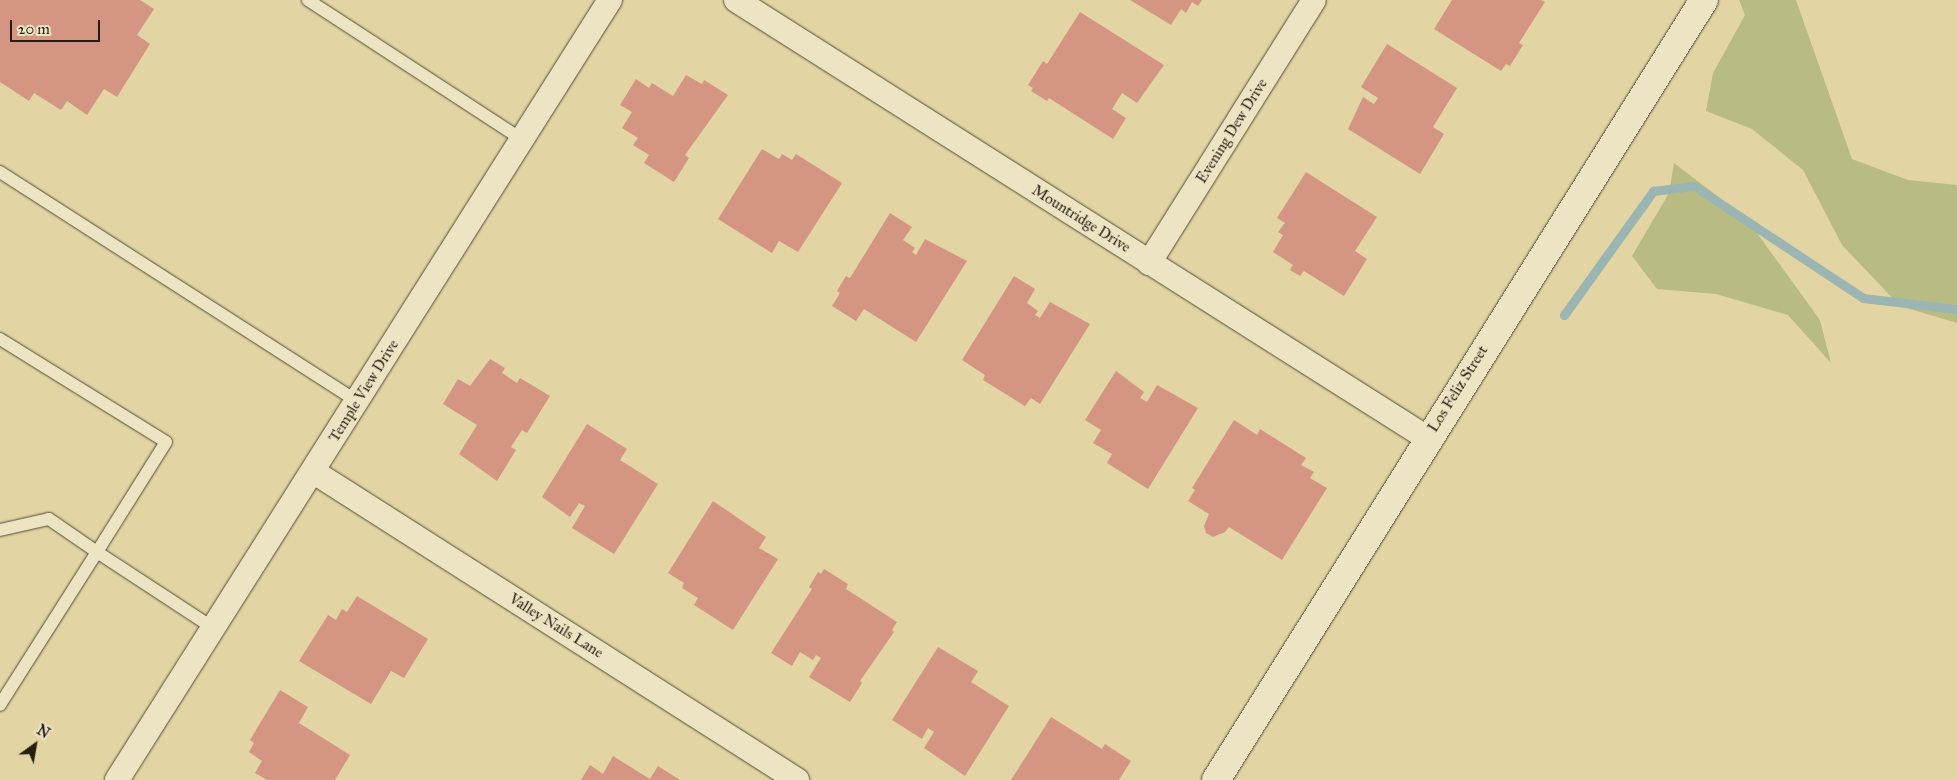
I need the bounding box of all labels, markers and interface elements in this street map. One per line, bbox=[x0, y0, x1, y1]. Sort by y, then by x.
scale bar bbox=[12, 10, 102, 42]
text: 20 m bbox=[18, 20, 50, 38]
street label: Evening Dew Drive bbox=[1193, 75, 1271, 187]
street label: Mountridge Drive bbox=[1028, 182, 1134, 256]
street label: Temple View Drive bbox=[325, 337, 403, 445]
street label: Los Feliz Street bbox=[1424, 342, 1492, 436]
street label: Valley Nails Lane bbox=[506, 590, 606, 662]
north arrow bbox=[10, 720, 60, 770]
text: N bbox=[34, 722, 53, 742]

